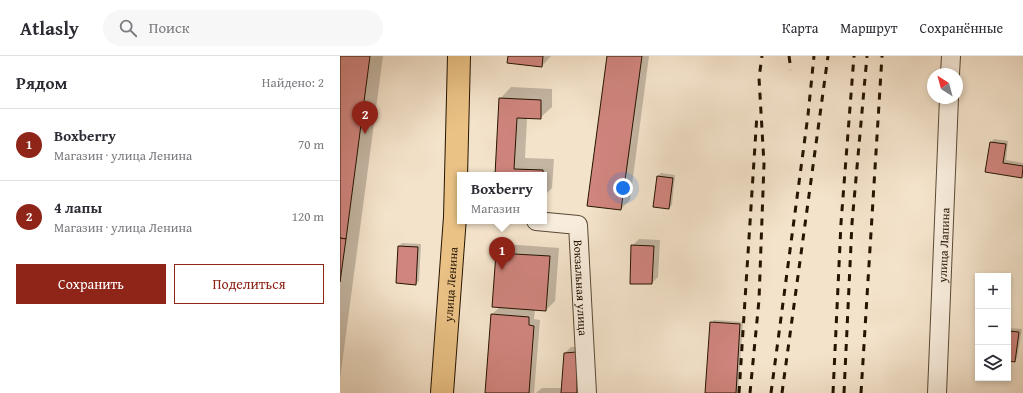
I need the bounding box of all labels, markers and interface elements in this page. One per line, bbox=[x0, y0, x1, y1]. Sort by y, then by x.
search box bbox=[103, 10, 383, 46]
text: Atlasly bbox=[20, 14, 79, 42]
icon: search bbox=[117, 17, 139, 39]
text: Поиск bbox=[149, 17, 190, 38]
text: Карта bbox=[782, 18, 818, 38]
text: Маршрут bbox=[840, 18, 898, 38]
text: Сохранённые bbox=[920, 18, 1003, 38]
north arrow bbox=[927, 68, 963, 104]
text: Рядом bbox=[16, 70, 67, 95]
text: Найдено: 2 bbox=[262, 73, 324, 92]
pin: 2 bbox=[352, 101, 378, 134]
text: Boxberry bbox=[54, 125, 116, 146]
text: 1 bbox=[26, 135, 32, 154]
text: 70 m bbox=[298, 135, 324, 154]
text: Магазин · улица Ленина bbox=[54, 146, 192, 165]
popup bbox=[457, 172, 547, 224]
text: Boxberry bbox=[471, 178, 533, 199]
your location bbox=[613, 178, 633, 198]
text: 4 лапы bbox=[54, 197, 102, 218]
text: Магазин bbox=[471, 199, 520, 218]
text: 2 bbox=[26, 207, 32, 226]
text: 120 m bbox=[292, 207, 324, 226]
street label: улица Лапина bbox=[933, 207, 953, 284]
text: Магазин · улица Ленина bbox=[54, 218, 192, 237]
pin: 1 bbox=[489, 237, 515, 270]
street label: Вокзальная улица bbox=[570, 239, 592, 337]
street label: улица Ленина bbox=[439, 246, 461, 323]
button: Сохранить bbox=[16, 264, 166, 304]
button: Поделиться bbox=[174, 264, 324, 304]
map controls bbox=[975, 273, 1011, 381]
button: + bbox=[975, 273, 1011, 309]
button: − bbox=[975, 309, 1011, 345]
button: layers bbox=[975, 345, 1011, 381]

